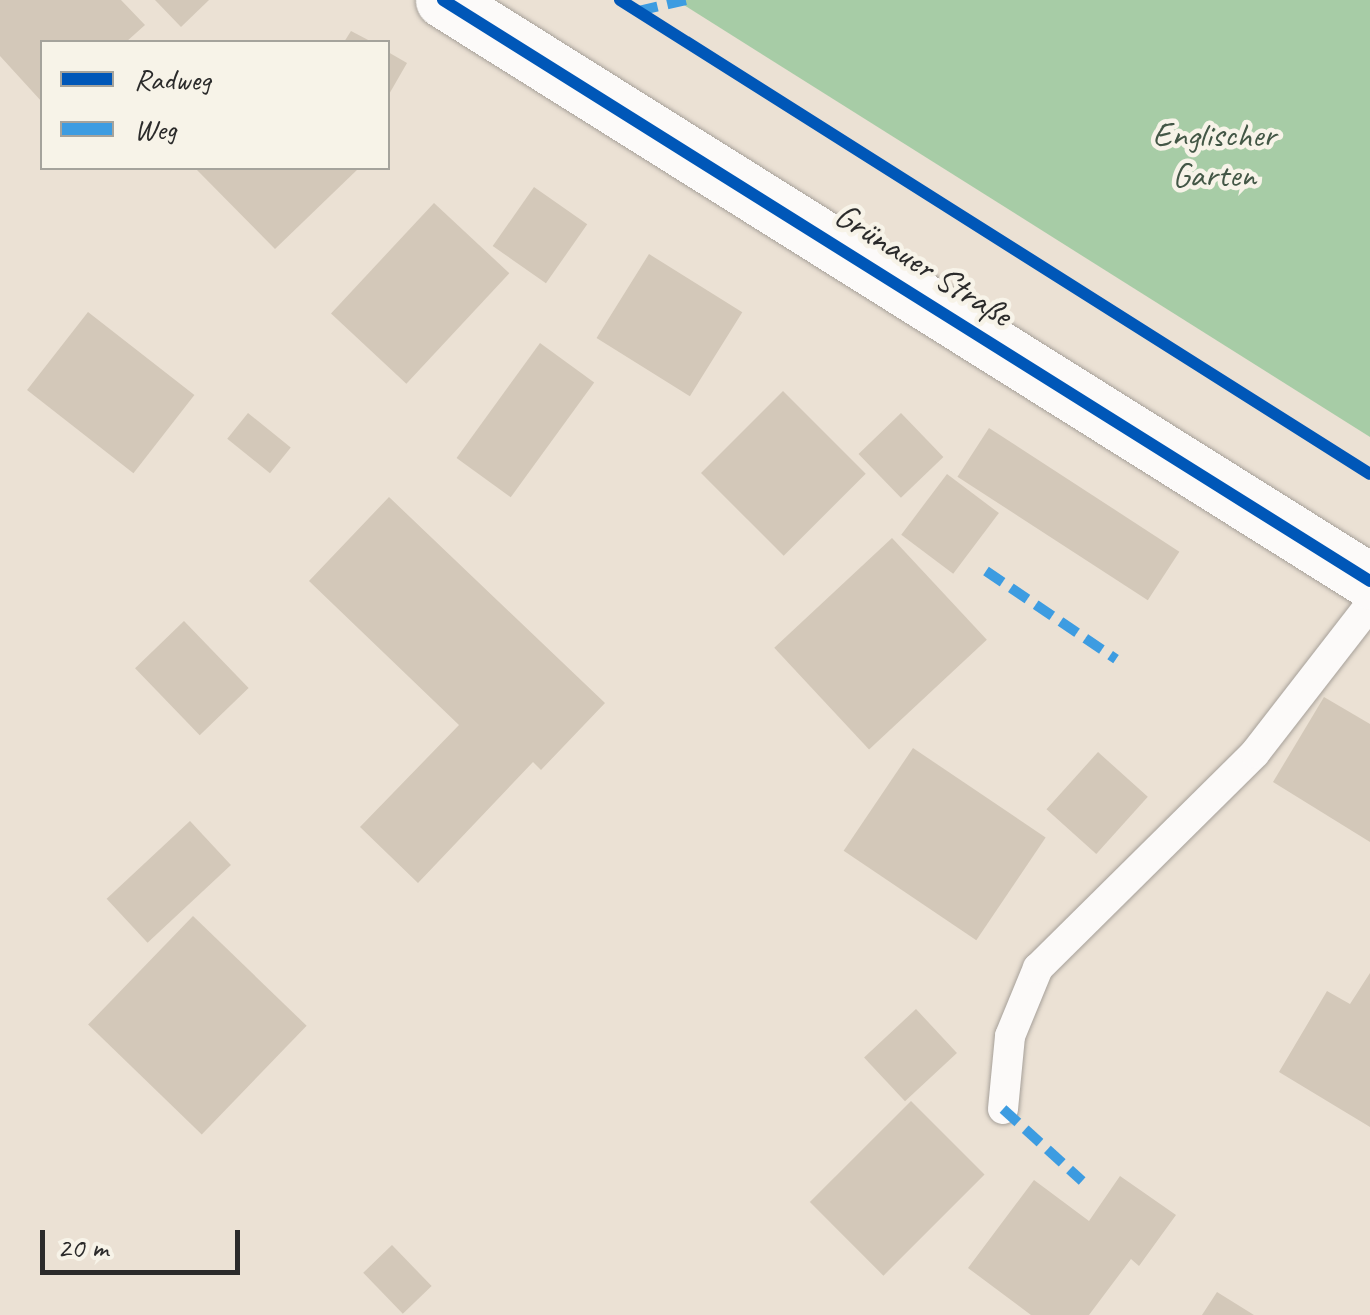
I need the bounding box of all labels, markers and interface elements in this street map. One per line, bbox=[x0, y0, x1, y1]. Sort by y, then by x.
legend bbox=[40, 40, 390, 170]
text: Radweg bbox=[134, 60, 211, 98]
text: Weg bbox=[134, 110, 176, 148]
park label: Englischer Garten bbox=[1152, 114, 1276, 196]
street label: Grünauer Straße bbox=[826, 194, 1020, 336]
scale bar bbox=[45, 1210, 245, 1272]
text: 20 m bbox=[57, 1228, 108, 1266]

